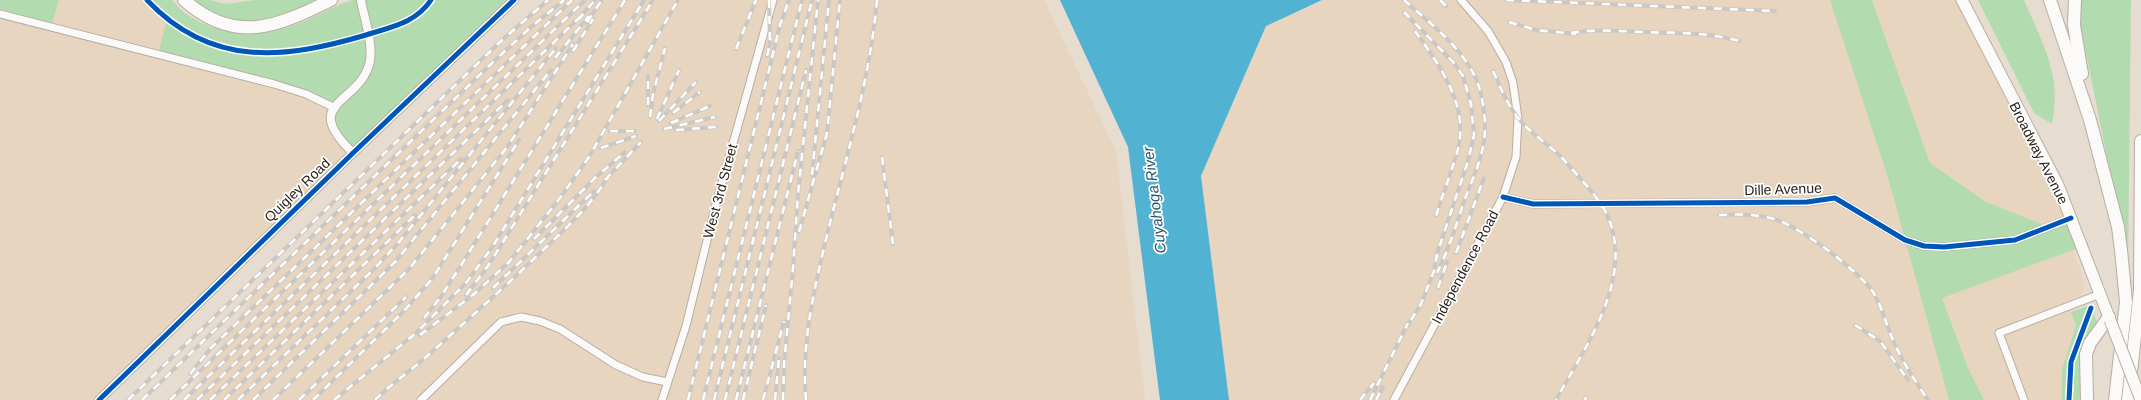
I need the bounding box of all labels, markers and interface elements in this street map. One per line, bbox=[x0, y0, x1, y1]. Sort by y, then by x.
street label: Broadway Avenue bbox=[2006, 99, 2072, 207]
street label: West 3rd Street bbox=[700, 142, 740, 240]
water label: Cuyahoga River bbox=[1139, 145, 1169, 254]
street label: Quigley Road bbox=[261, 155, 333, 225]
street label: Dille Avenue bbox=[1744, 180, 1822, 198]
street label: Independence Road bbox=[1428, 208, 1502, 326]

